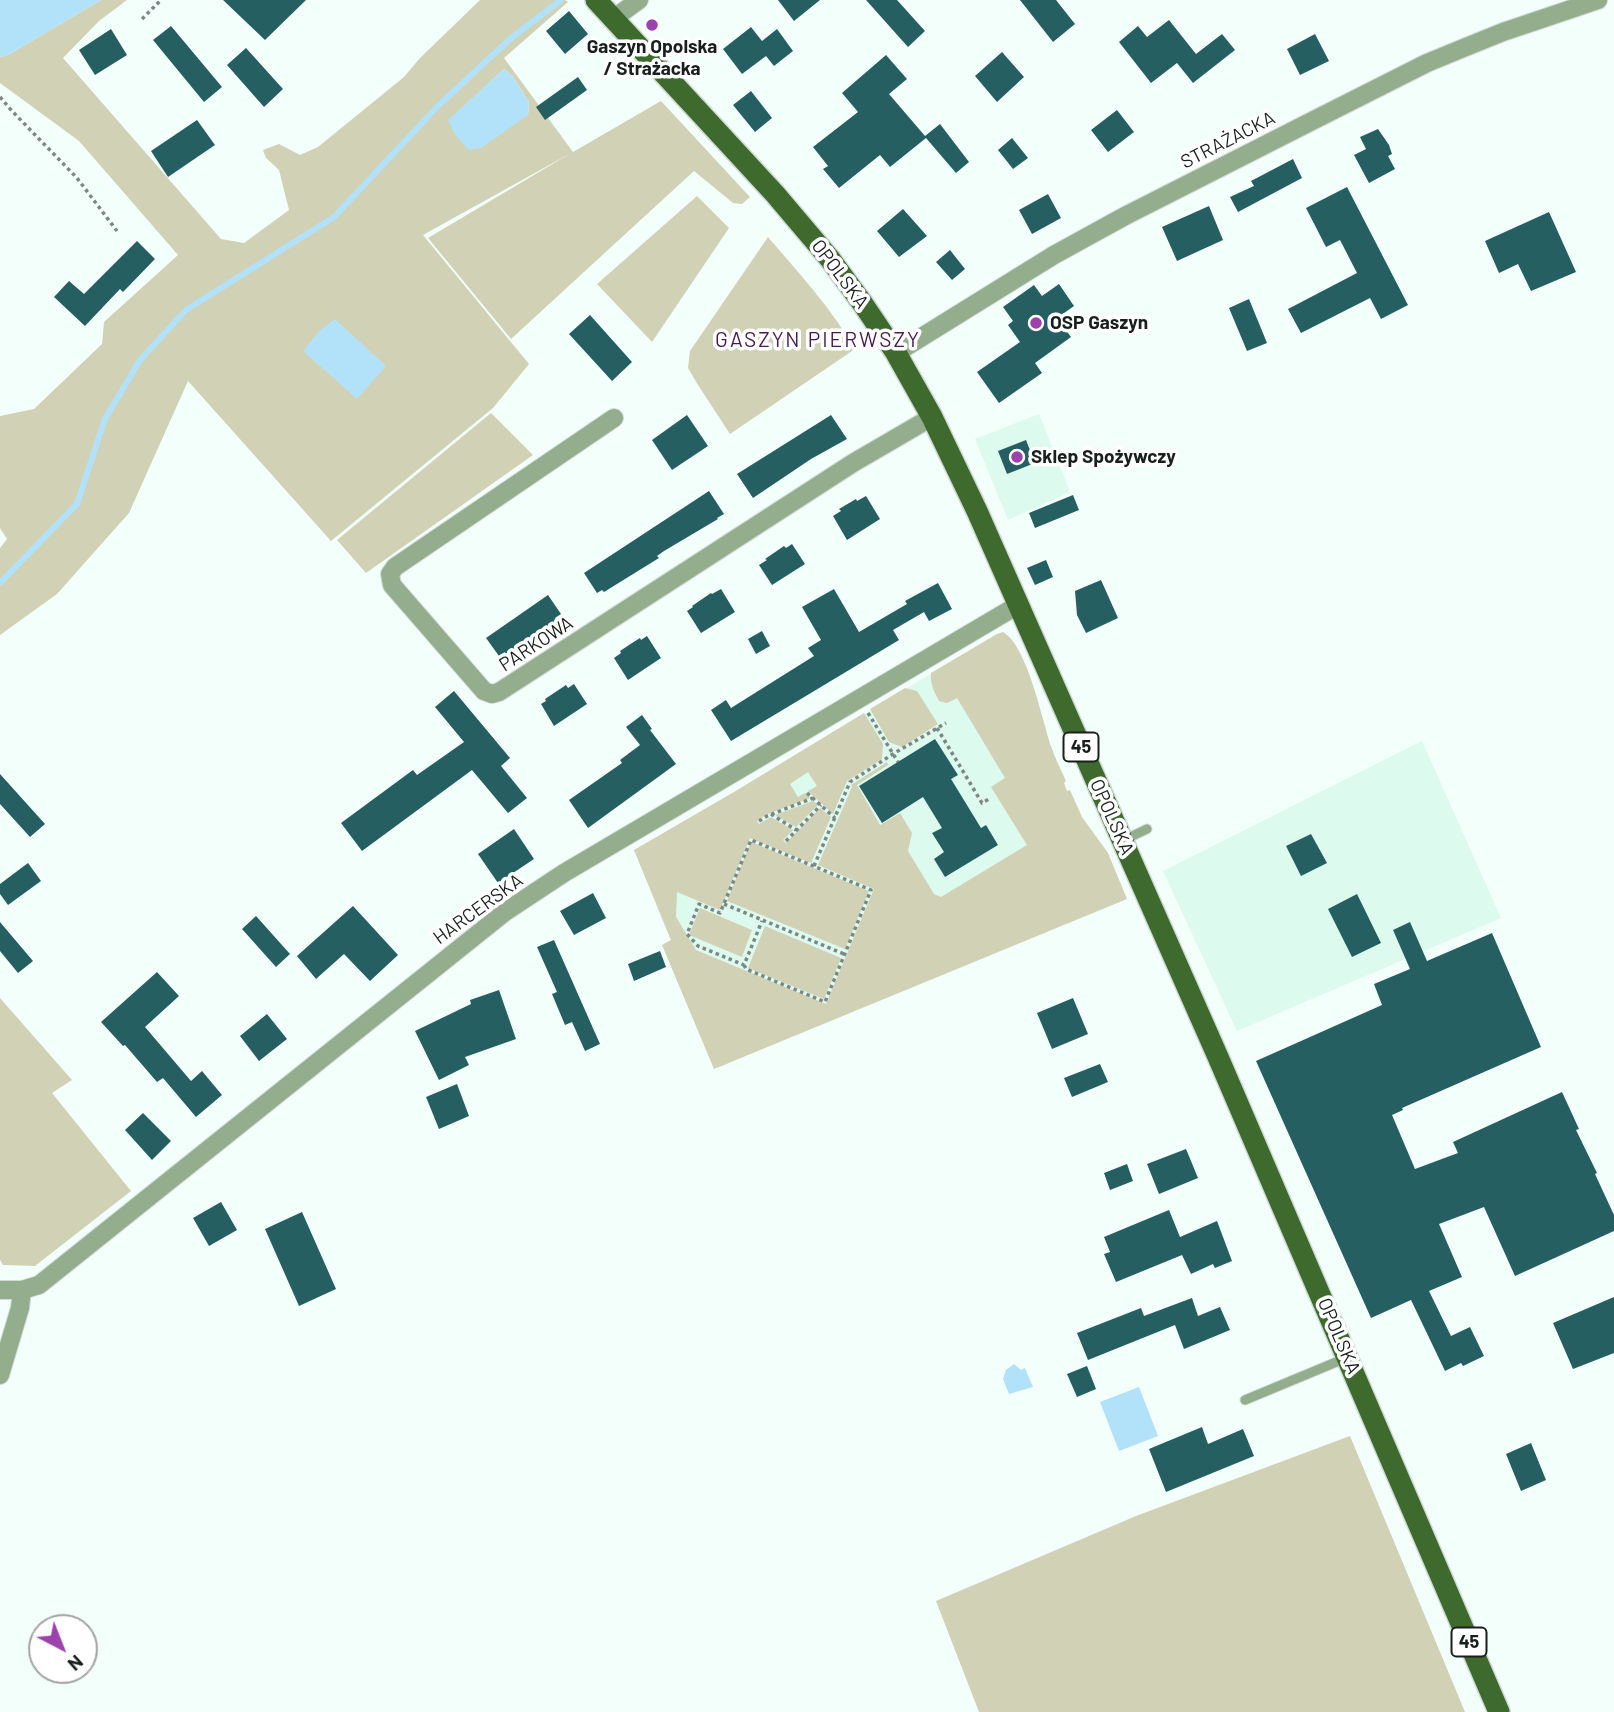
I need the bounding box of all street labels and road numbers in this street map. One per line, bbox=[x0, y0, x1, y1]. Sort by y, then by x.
street label: STRAŻACKA bbox=[1177, 107, 1279, 173]
street label: OPOLSKA bbox=[807, 235, 873, 313]
street label: PARKOWA bbox=[495, 612, 577, 676]
road number: 45 bbox=[1064, 732, 1098, 762]
street label: OPOLSKA bbox=[1085, 776, 1139, 858]
street label: HARCERSKA bbox=[429, 869, 527, 949]
street label: OPOLSKA bbox=[1313, 1295, 1365, 1377]
road number: 45 bbox=[1452, 1628, 1486, 1657]

